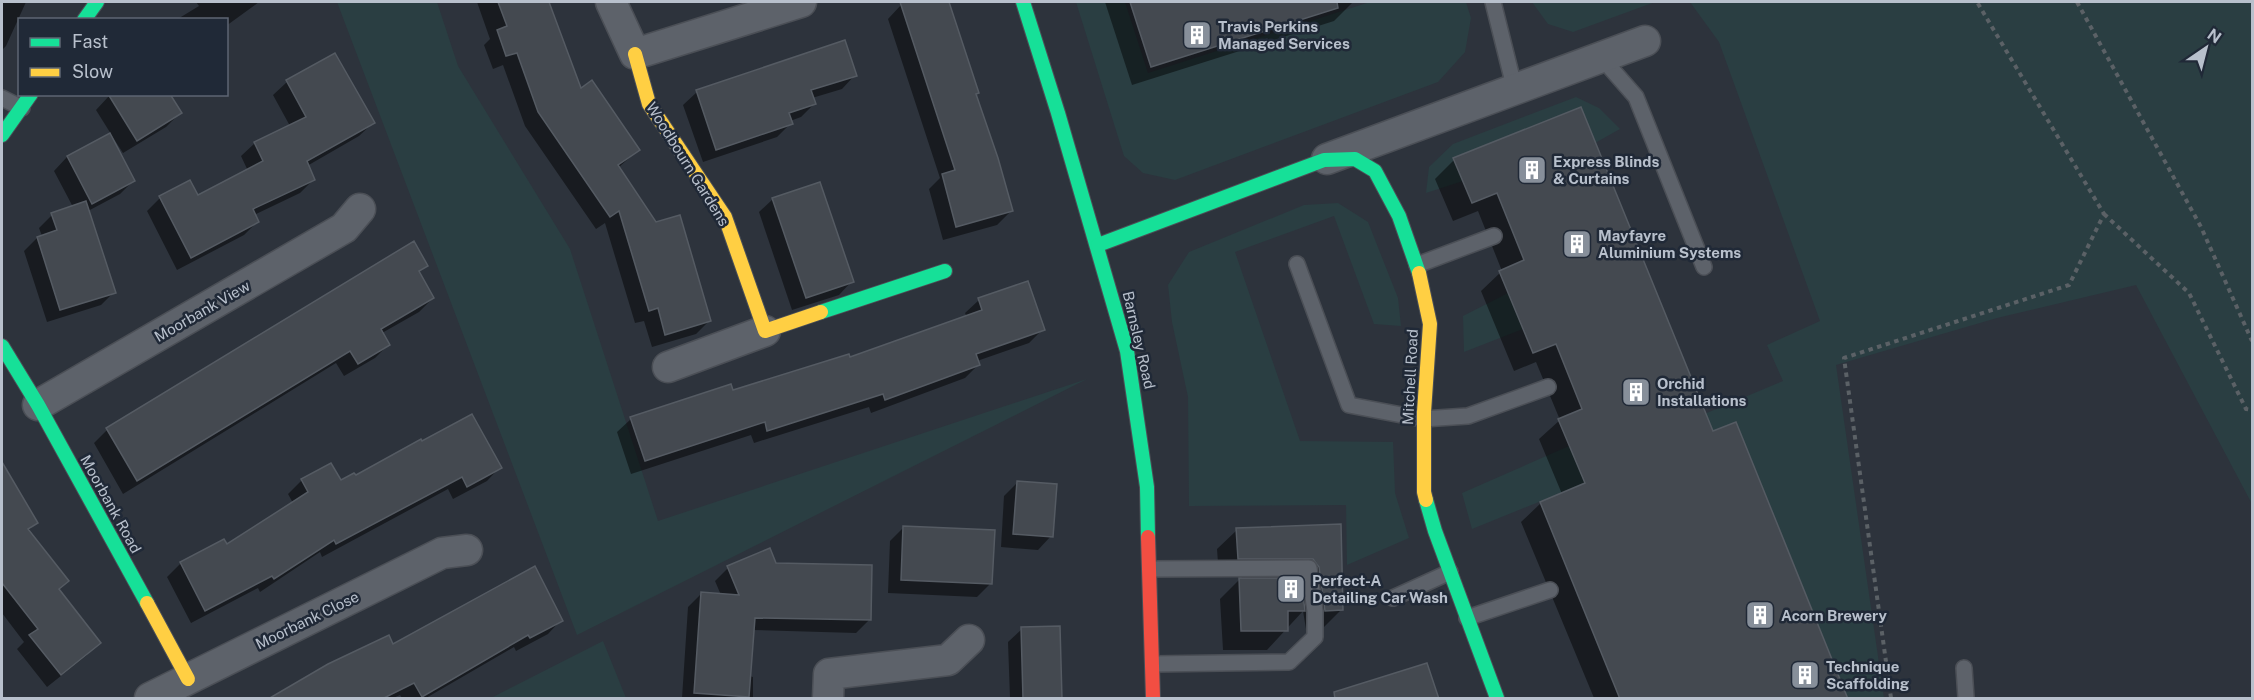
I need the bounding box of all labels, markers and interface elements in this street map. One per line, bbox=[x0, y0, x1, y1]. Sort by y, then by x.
legend bbox=[18, 18, 228, 96]
place label: Travis Perkins Managed Services bbox=[1218, 18, 1350, 52]
north arrow bbox=[2176, 18, 2236, 78]
building icon: Travis Perkins Managed Services bbox=[1181, 19, 1213, 51]
text: N bbox=[2204, 25, 2225, 47]
text: Fast bbox=[72, 31, 108, 52]
text: Slow bbox=[72, 61, 113, 82]
street label: Woodbourn Gardens bbox=[643, 99, 733, 229]
place label: Express Blinds & Curtains bbox=[1553, 153, 1659, 187]
building icon: Express Blinds & Curtains bbox=[1516, 154, 1548, 186]
place label: Mayfayre Aluminium Systems bbox=[1598, 227, 1741, 261]
building icon: Mayfayre Aluminium Systems bbox=[1561, 228, 1593, 260]
street label: Moorbank View bbox=[151, 277, 253, 345]
street label: Barnsley Road bbox=[1119, 289, 1159, 391]
street label: Mitchell Road bbox=[1399, 329, 1421, 425]
place label: Orchid Installations bbox=[1657, 375, 1747, 409]
building icon: Orchid Installations bbox=[1620, 376, 1652, 408]
street label: Moorbank Road bbox=[77, 452, 145, 556]
place label: Perfect-A Detailing Car Wash bbox=[1312, 572, 1448, 606]
building icon: Perfect-A Detailing Car Wash bbox=[1275, 573, 1307, 605]
street label: Moorbank Close bbox=[253, 588, 361, 652]
building icon: Acorn Brewery bbox=[1744, 599, 1776, 631]
place label: Acorn Brewery bbox=[1781, 607, 1887, 624]
place label: Technique Scaffolding bbox=[1826, 658, 1910, 692]
building icon: Technique Scaffolding bbox=[1789, 659, 1821, 691]

